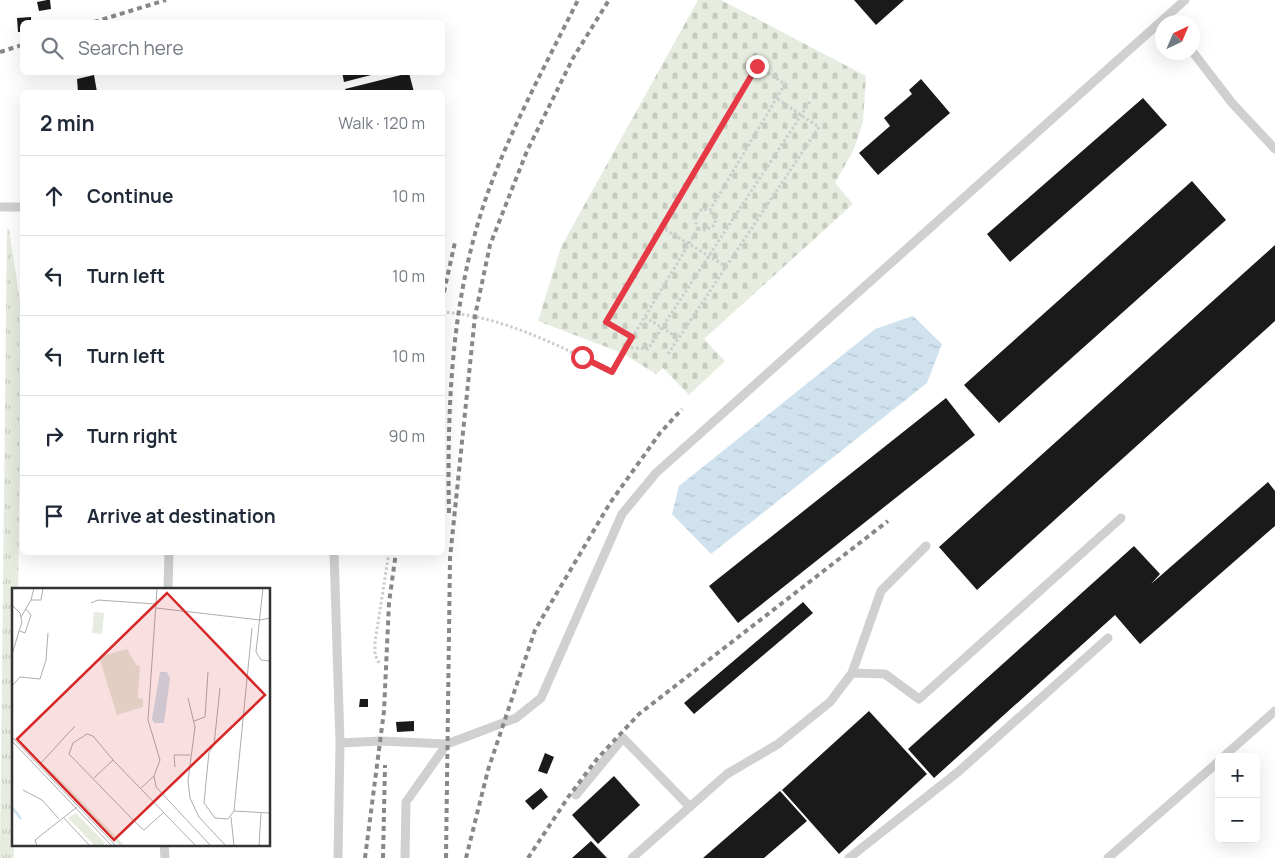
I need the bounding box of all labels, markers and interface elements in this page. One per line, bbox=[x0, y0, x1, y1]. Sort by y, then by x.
north arrow bbox=[1155, 15, 1200, 60]
search box bbox=[20, 20, 445, 75]
icon: search bbox=[38, 34, 66, 62]
text: Search here bbox=[78, 35, 184, 61]
route end bbox=[746, 55, 769, 78]
text: 2 min bbox=[40, 109, 95, 137]
text: Walk · 120 m bbox=[338, 112, 425, 134]
icon: ahead bbox=[40, 182, 68, 210]
text: Continue bbox=[87, 183, 173, 209]
text: 10 m bbox=[392, 185, 425, 207]
icon: left bbox=[40, 262, 68, 290]
text: Turn left bbox=[87, 263, 165, 289]
text: 10 m bbox=[392, 265, 425, 287]
icon: left bbox=[40, 342, 68, 370]
text: Turn left bbox=[87, 343, 165, 369]
text: 10 m bbox=[392, 345, 425, 367]
route start bbox=[571, 346, 594, 369]
icon: right bbox=[40, 422, 68, 450]
text: Turn right bbox=[87, 423, 177, 449]
text: 90 m bbox=[389, 425, 425, 447]
icon: arrive bbox=[40, 502, 68, 530]
text: Arrive at destination bbox=[87, 503, 276, 529]
inset map bbox=[12, 588, 270, 846]
map controls bbox=[1215, 753, 1260, 843]
button: + bbox=[1215, 753, 1260, 798]
button: − bbox=[1215, 798, 1260, 843]

